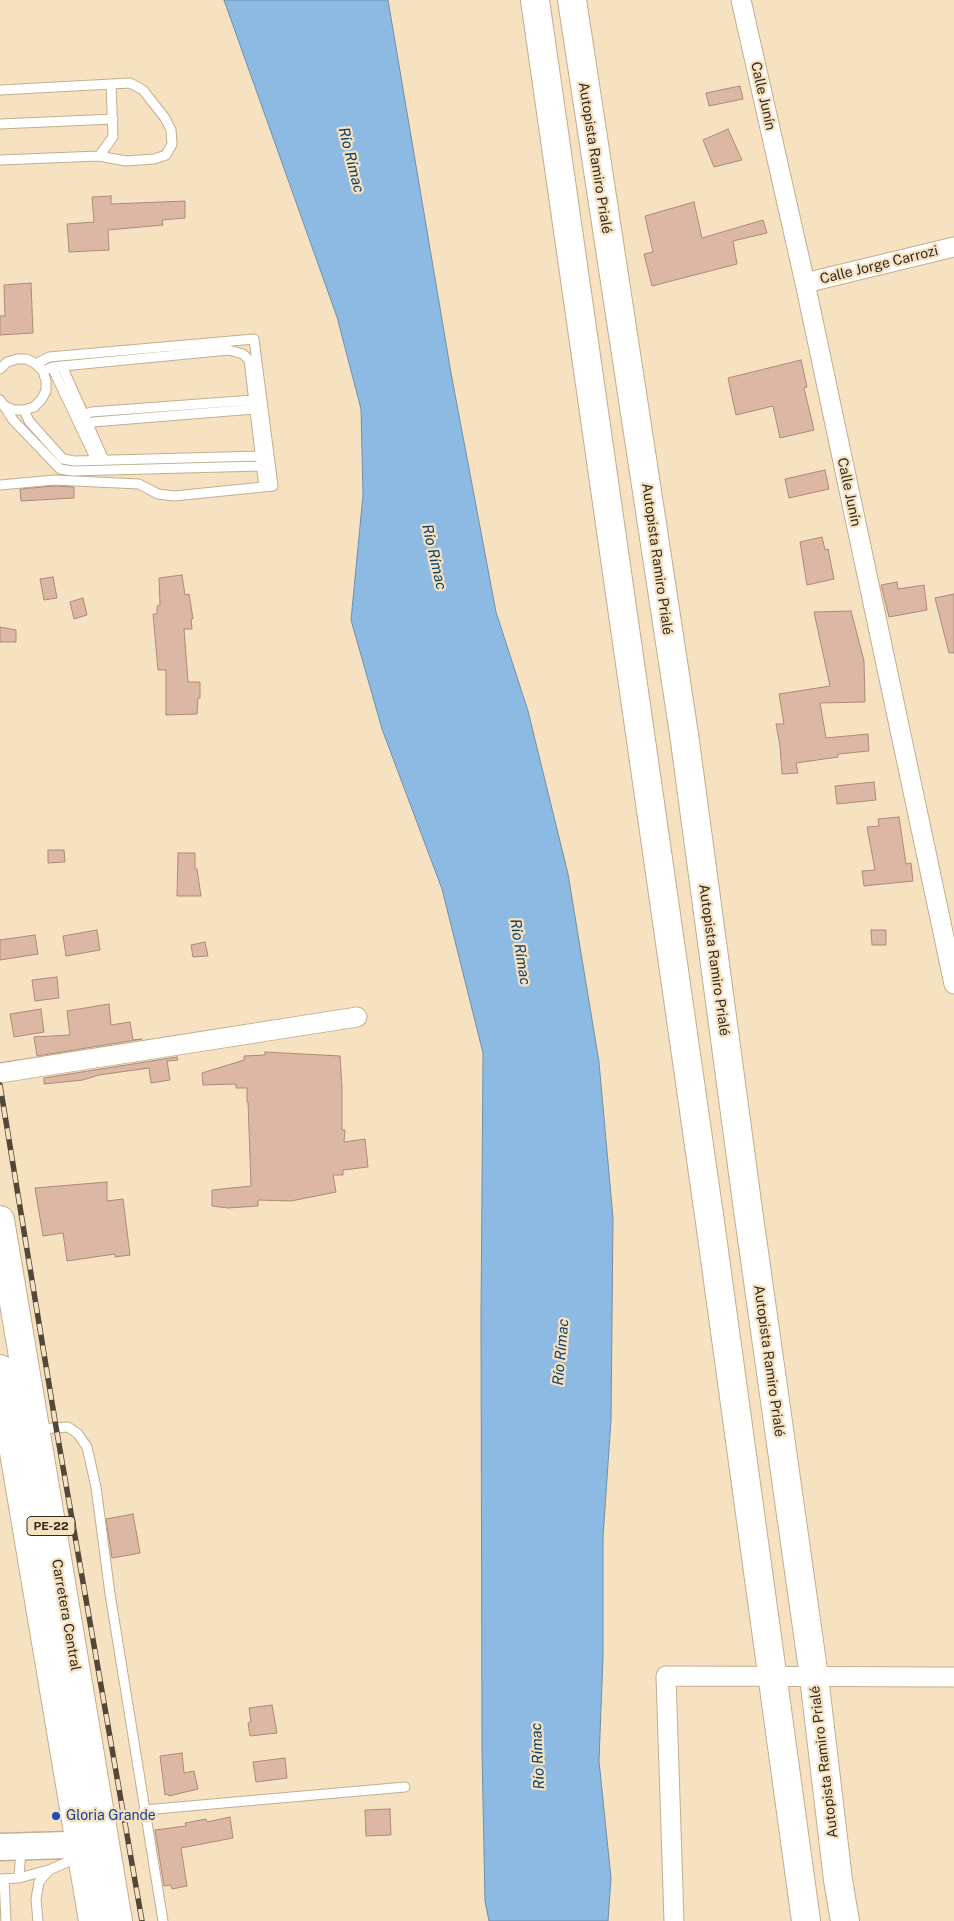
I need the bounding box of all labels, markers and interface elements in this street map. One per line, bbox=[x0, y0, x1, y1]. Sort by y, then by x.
street label: Calle Junín bbox=[747, 60, 779, 132]
street label: Autopista Ramiro Prialé bbox=[575, 81, 615, 235]
water label: Río Rímac bbox=[334, 125, 368, 195]
street label: Calle Jorge Carrozi bbox=[818, 242, 940, 288]
street label: Calle Junín bbox=[834, 456, 864, 528]
street label: Autopista Ramiro Prialé bbox=[638, 482, 676, 636]
water label: Río Rímac bbox=[418, 522, 450, 592]
street label: Autopista Ramiro Prialé bbox=[695, 883, 733, 1037]
water label: Río Rímac bbox=[506, 918, 534, 986]
street label: Autopista Ramiro Prialé bbox=[750, 1284, 788, 1438]
water label: Río Rímac bbox=[549, 1318, 573, 1386]
road number: PE-22 bbox=[27, 1516, 75, 1535]
street label: Carretera Central bbox=[48, 1558, 84, 1672]
street label: Autopista Ramiro Prialé bbox=[806, 1685, 842, 1839]
water label: Río Rímac bbox=[527, 1722, 549, 1790]
place label: Gloria Grande bbox=[66, 1808, 156, 1824]
marker: Gloria Grande bbox=[50, 1810, 62, 1822]

